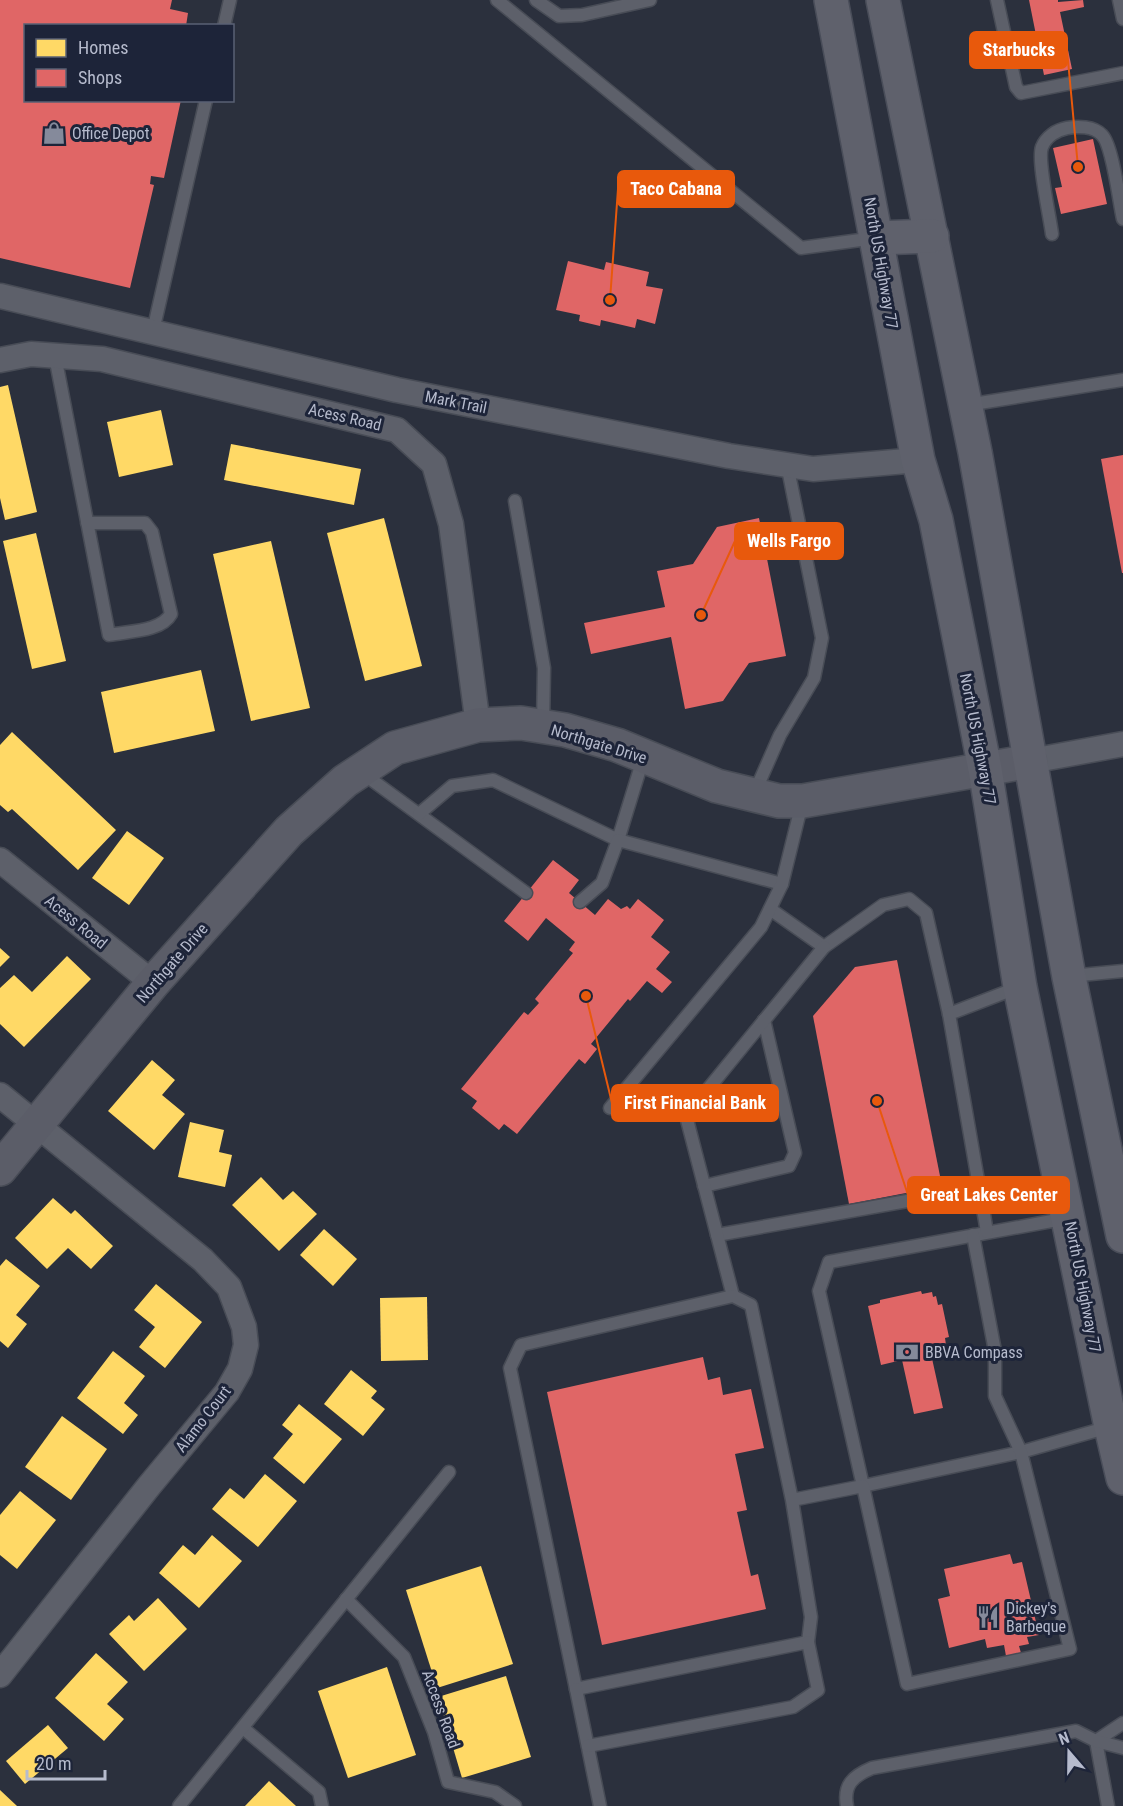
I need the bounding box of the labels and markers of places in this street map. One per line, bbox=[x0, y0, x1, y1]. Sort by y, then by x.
callout: Starbucks bbox=[970, 32, 1067, 68]
shop icon: Office Depot bbox=[41, 120, 67, 146]
place label: Office Depot bbox=[72, 124, 150, 143]
callout: Taco Cabana bbox=[618, 171, 734, 207]
callout: Wells Fargo bbox=[735, 523, 843, 559]
callout: First Financial Bank bbox=[612, 1085, 778, 1121]
callout: Great Lakes Center bbox=[908, 1177, 1069, 1213]
bank icon: BBVA Compass bbox=[894, 1339, 920, 1365]
place label: BBVA Compass bbox=[925, 1343, 1023, 1362]
place label: Dickey's Barbeque bbox=[1006, 1599, 1066, 1636]
restaurant icon: Dickey's Barbeque bbox=[975, 1604, 1001, 1630]

